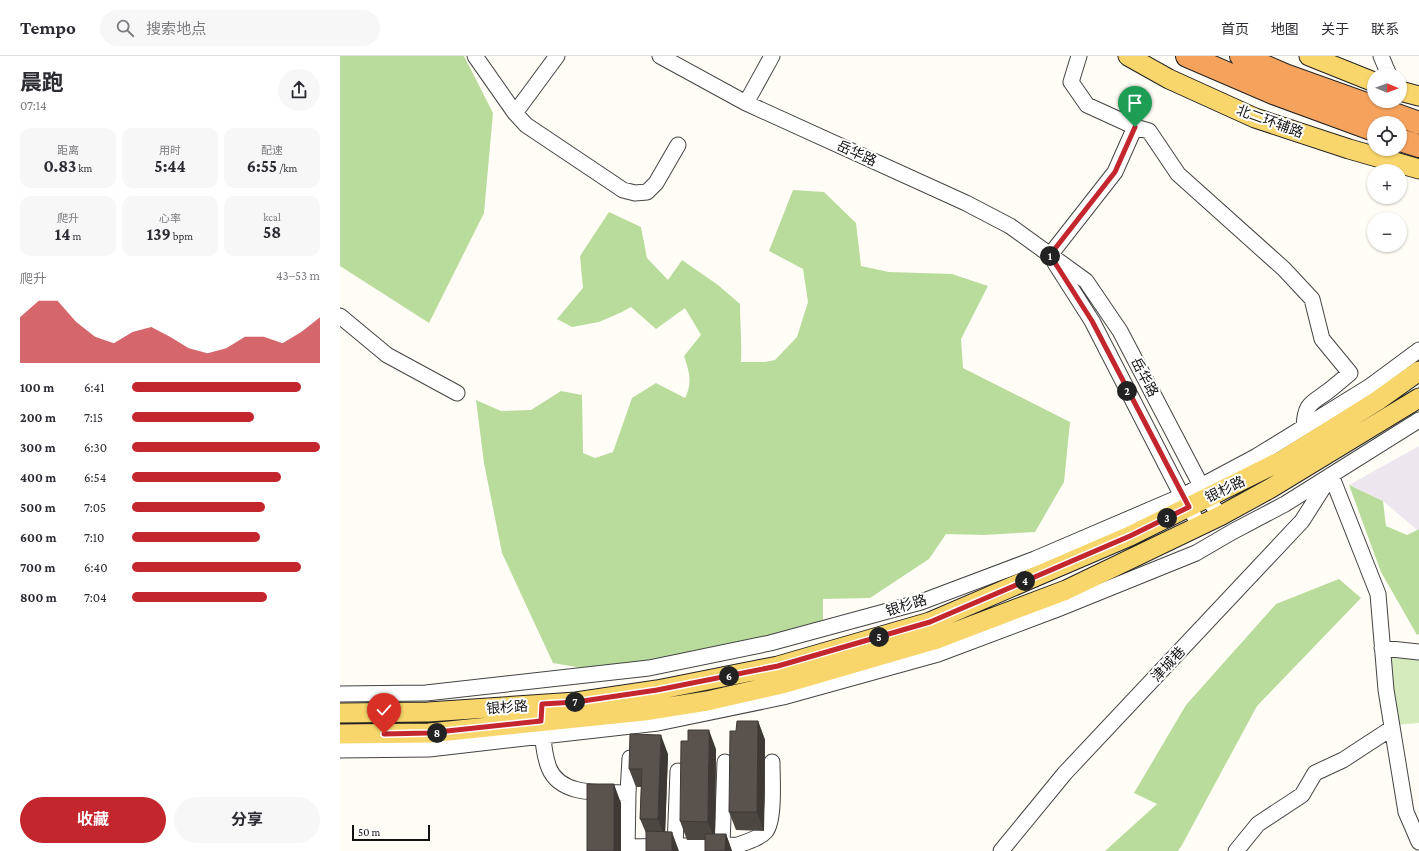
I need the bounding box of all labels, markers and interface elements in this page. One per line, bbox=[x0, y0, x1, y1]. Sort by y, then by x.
search box bbox=[100, 10, 380, 46]
text: Tempo bbox=[20, 17, 76, 38]
icon: search bbox=[114, 17, 136, 39]
text: 搜索地点 bbox=[146, 21, 206, 37]
text: 首页 bbox=[1221, 21, 1249, 37]
text: 地图 bbox=[1271, 21, 1299, 37]
text: 关于 bbox=[1321, 21, 1349, 37]
text: 联系 bbox=[1371, 21, 1399, 37]
north arrow bbox=[1367, 68, 1407, 108]
map controls bbox=[1367, 68, 1407, 252]
button: share bbox=[278, 69, 320, 111]
text: 晨跑 bbox=[20, 70, 64, 95]
pin bbox=[1118, 86, 1152, 127]
icon: arrive bbox=[1124, 92, 1146, 114]
text: 07:14 bbox=[20, 98, 47, 113]
street label: 北二环辅路 bbox=[1234, 102, 1306, 140]
button: locate bbox=[1367, 116, 1407, 156]
street label: 岳华路 bbox=[835, 137, 879, 169]
text: 距离 bbox=[57, 144, 79, 156]
text: 用时 bbox=[159, 144, 181, 156]
text: 配速 bbox=[261, 144, 283, 156]
text: 0.83 bbox=[44, 157, 76, 176]
text: 5:44 bbox=[154, 157, 186, 176]
text: 6:55 bbox=[247, 157, 277, 176]
text: km bbox=[76, 162, 92, 174]
text: /km bbox=[277, 162, 297, 174]
button: + bbox=[1367, 164, 1407, 204]
text: kcal bbox=[263, 211, 281, 223]
text: 爬升 bbox=[57, 212, 79, 224]
text: 心率 bbox=[159, 212, 181, 224]
button: − bbox=[1367, 212, 1407, 252]
text: 58 bbox=[263, 223, 281, 242]
text: 14 bbox=[55, 225, 70, 244]
text: 139 bbox=[147, 225, 171, 244]
text: m bbox=[70, 230, 81, 242]
text: bpm bbox=[171, 230, 193, 242]
pin: 1 bbox=[1040, 246, 1060, 266]
text: 1 bbox=[1048, 250, 1052, 262]
text: 43–53 m bbox=[276, 268, 320, 283]
text: 爬升 bbox=[20, 271, 46, 286]
street label: 岳华路 bbox=[1128, 355, 1162, 399]
text: 100 m bbox=[20, 380, 54, 395]
text: 6:41 bbox=[84, 380, 105, 395]
pin: 2 bbox=[1117, 381, 1137, 401]
text: 2 bbox=[1124, 385, 1130, 397]
text: 200 m bbox=[20, 410, 56, 425]
text: 7:15 bbox=[84, 410, 103, 425]
text: 300 m bbox=[20, 440, 56, 455]
text: 6:30 bbox=[84, 440, 107, 455]
text: 400 m bbox=[20, 470, 56, 485]
text: 6:54 bbox=[84, 470, 106, 485]
street label: 银杉路 bbox=[1203, 473, 1247, 505]
text: 500 m bbox=[20, 500, 56, 515]
text: 7:05 bbox=[84, 500, 106, 515]
pin: 3 bbox=[1157, 508, 1177, 528]
text: 3 bbox=[1164, 512, 1170, 524]
text: 600 m bbox=[20, 530, 56, 545]
text: 7:10 bbox=[84, 530, 104, 545]
text: 700 m bbox=[20, 560, 55, 575]
text: 6:40 bbox=[84, 560, 108, 575]
pin: 4 bbox=[1015, 571, 1035, 591]
text: 4 bbox=[1022, 575, 1028, 587]
text: 800 m bbox=[20, 590, 57, 605]
text: 7:04 bbox=[84, 590, 107, 605]
street label: 银杉路 bbox=[884, 591, 928, 619]
pin: 5 bbox=[869, 627, 889, 647]
text: 5 bbox=[876, 631, 882, 643]
street label: 津城巷 bbox=[1148, 643, 1188, 685]
pin: 6 bbox=[719, 666, 739, 686]
text: 6 bbox=[726, 670, 732, 682]
pin: 7 bbox=[565, 692, 585, 712]
pin bbox=[367, 693, 401, 734]
text: 7 bbox=[572, 696, 578, 708]
street label: 银杉路 bbox=[485, 698, 529, 716]
icon: check bbox=[373, 699, 395, 721]
pin: 8 bbox=[427, 723, 447, 743]
text: 8 bbox=[434, 727, 440, 739]
button: 收藏 bbox=[20, 797, 166, 843]
button: 分享 bbox=[174, 797, 320, 843]
scale bar bbox=[352, 823, 430, 842]
text: 50 m bbox=[358, 826, 380, 838]

